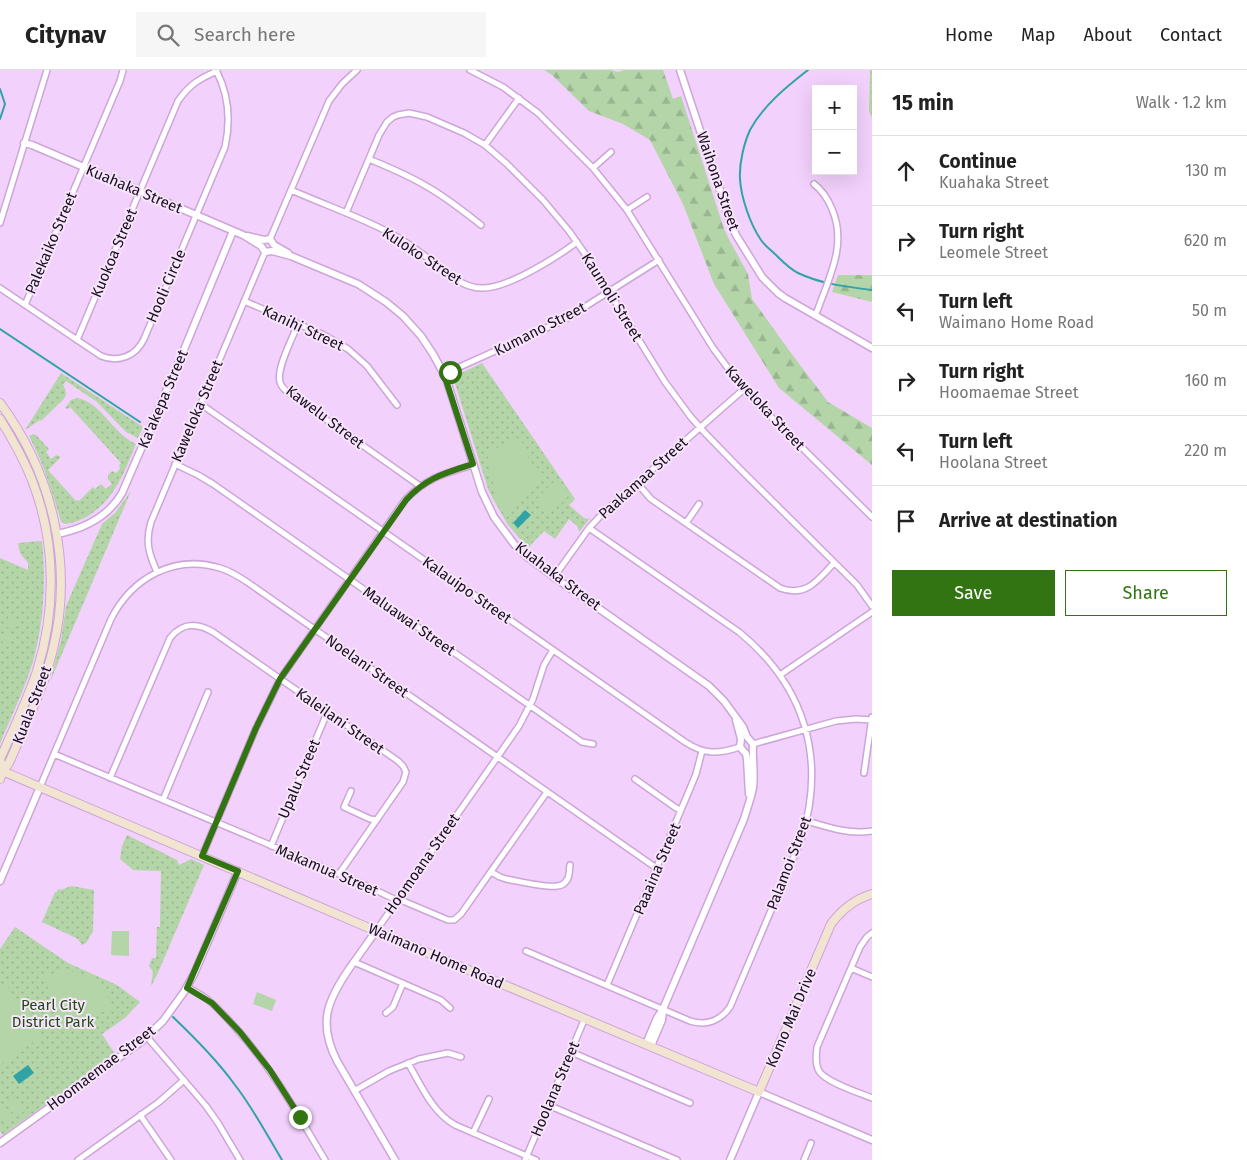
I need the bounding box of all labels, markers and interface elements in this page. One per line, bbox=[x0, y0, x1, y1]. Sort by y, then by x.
search box bbox=[136, 12, 486, 57]
text: Citynav bbox=[25, 21, 106, 49]
icon: search bbox=[154, 21, 182, 49]
text: Search here bbox=[194, 23, 296, 46]
text: Home bbox=[945, 24, 993, 46]
text: Map bbox=[1021, 24, 1055, 46]
text: About bbox=[1083, 24, 1132, 46]
text: Contact bbox=[1160, 24, 1222, 46]
map controls bbox=[812, 85, 857, 175]
button: + bbox=[812, 85, 857, 130]
text: 15 min bbox=[892, 90, 954, 116]
text: Walk · 1.2 km bbox=[1136, 93, 1227, 112]
street label: Waihona Street bbox=[693, 129, 744, 233]
button: − bbox=[812, 130, 857, 175]
text: Continue bbox=[939, 150, 1017, 173]
icon: ahead bbox=[892, 157, 920, 185]
street label: Kuahaka Street bbox=[83, 161, 185, 218]
text: 130 m bbox=[1185, 161, 1227, 180]
text: Kuahaka Street bbox=[939, 173, 1049, 192]
street label: Palekaiko Street bbox=[21, 189, 81, 297]
street label: Kuokoa Street bbox=[87, 205, 141, 300]
text: Turn right bbox=[939, 220, 1024, 243]
street label: Kuloko Street bbox=[379, 224, 466, 289]
icon: right bbox=[892, 227, 920, 255]
text: 620 m bbox=[1184, 231, 1227, 250]
text: Leomele Street bbox=[939, 243, 1048, 262]
street label: Hooli Circle bbox=[142, 247, 190, 325]
street label: Kaumoli Street bbox=[578, 250, 647, 345]
text: Turn left bbox=[939, 290, 1013, 313]
icon: left bbox=[892, 297, 920, 325]
street label: Kumano Street bbox=[491, 298, 589, 360]
street label: Kanihi Street bbox=[259, 301, 347, 355]
text: 50 m bbox=[1192, 301, 1227, 320]
text: Waimano Home Road bbox=[939, 313, 1094, 332]
street label: Ka'akepa Street bbox=[134, 346, 192, 451]
street label: Kaweloka Street bbox=[167, 357, 227, 465]
text: Turn right bbox=[939, 360, 1024, 383]
route start bbox=[439, 361, 462, 384]
street label: Kaweloka Street bbox=[721, 362, 809, 454]
icon: right bbox=[892, 367, 920, 395]
text: 160 m bbox=[1185, 371, 1227, 390]
street label: Kawelu Street bbox=[282, 382, 368, 453]
text: Hoomaemae Street bbox=[939, 383, 1079, 402]
text: Turn left bbox=[939, 430, 1013, 453]
street label: Paakamaa Street bbox=[595, 433, 692, 523]
icon: left bbox=[892, 437, 920, 465]
text: 220 m bbox=[1184, 441, 1227, 460]
text: Hoolana Street bbox=[939, 453, 1048, 472]
icon: arrive bbox=[892, 507, 920, 535]
text: Arrive at destination bbox=[939, 509, 1118, 532]
street label: Kuahaka Street bbox=[512, 538, 605, 614]
street label: Kalauipo Street bbox=[419, 553, 515, 628]
button: Save bbox=[892, 570, 1055, 616]
button: Share bbox=[1065, 570, 1227, 616]
street label: Maluawai Street bbox=[359, 583, 459, 660]
street label: Noelani Street bbox=[322, 631, 413, 702]
street label: Kuala Street bbox=[9, 663, 55, 747]
street label: Kaleilani Street bbox=[292, 684, 388, 758]
street label: Upalu Street bbox=[274, 736, 324, 821]
street label: Hoomoana Street bbox=[381, 810, 464, 918]
street label: Palamoi Street bbox=[763, 813, 815, 912]
street label: Paaaina Street bbox=[630, 820, 685, 918]
street label: Makamua Street bbox=[273, 840, 382, 900]
street label: Waimano Home Road bbox=[366, 919, 506, 993]
street label: Komo Mai Drive bbox=[762, 966, 820, 1070]
park label: Pearl City District Park bbox=[12, 996, 95, 1031]
street label: Hoomaemae Street bbox=[43, 1021, 159, 1115]
street label: Hoolana Street bbox=[527, 1038, 583, 1139]
route end bbox=[289, 1106, 312, 1129]

